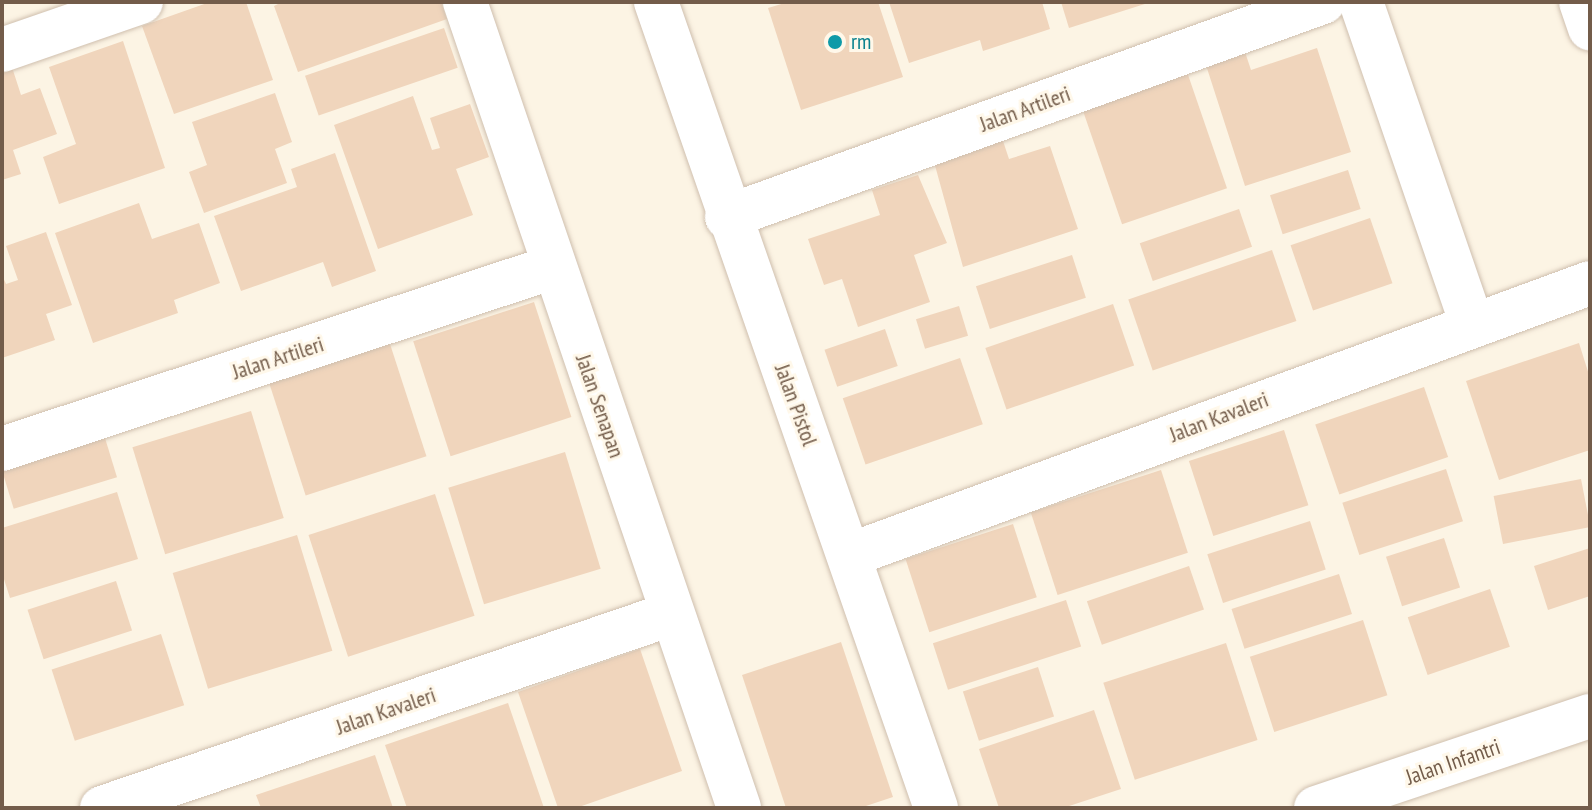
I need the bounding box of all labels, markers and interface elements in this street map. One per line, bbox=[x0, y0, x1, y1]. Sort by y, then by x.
place label: rm bbox=[851, 29, 871, 55]
marker: rm bbox=[826, 33, 844, 51]
street label: Jalan Artileri bbox=[976, 80, 1074, 138]
street label: Jalan Artileri bbox=[229, 331, 327, 385]
street label: Jalan Senapan bbox=[570, 351, 630, 461]
street label: Jalan Pistol bbox=[769, 361, 823, 449]
street label: Jalan Kavaleri bbox=[1166, 386, 1272, 448]
street label: Jalan Kavaleri bbox=[333, 682, 439, 740]
street label: Jalan Infantri bbox=[1402, 734, 1504, 790]

